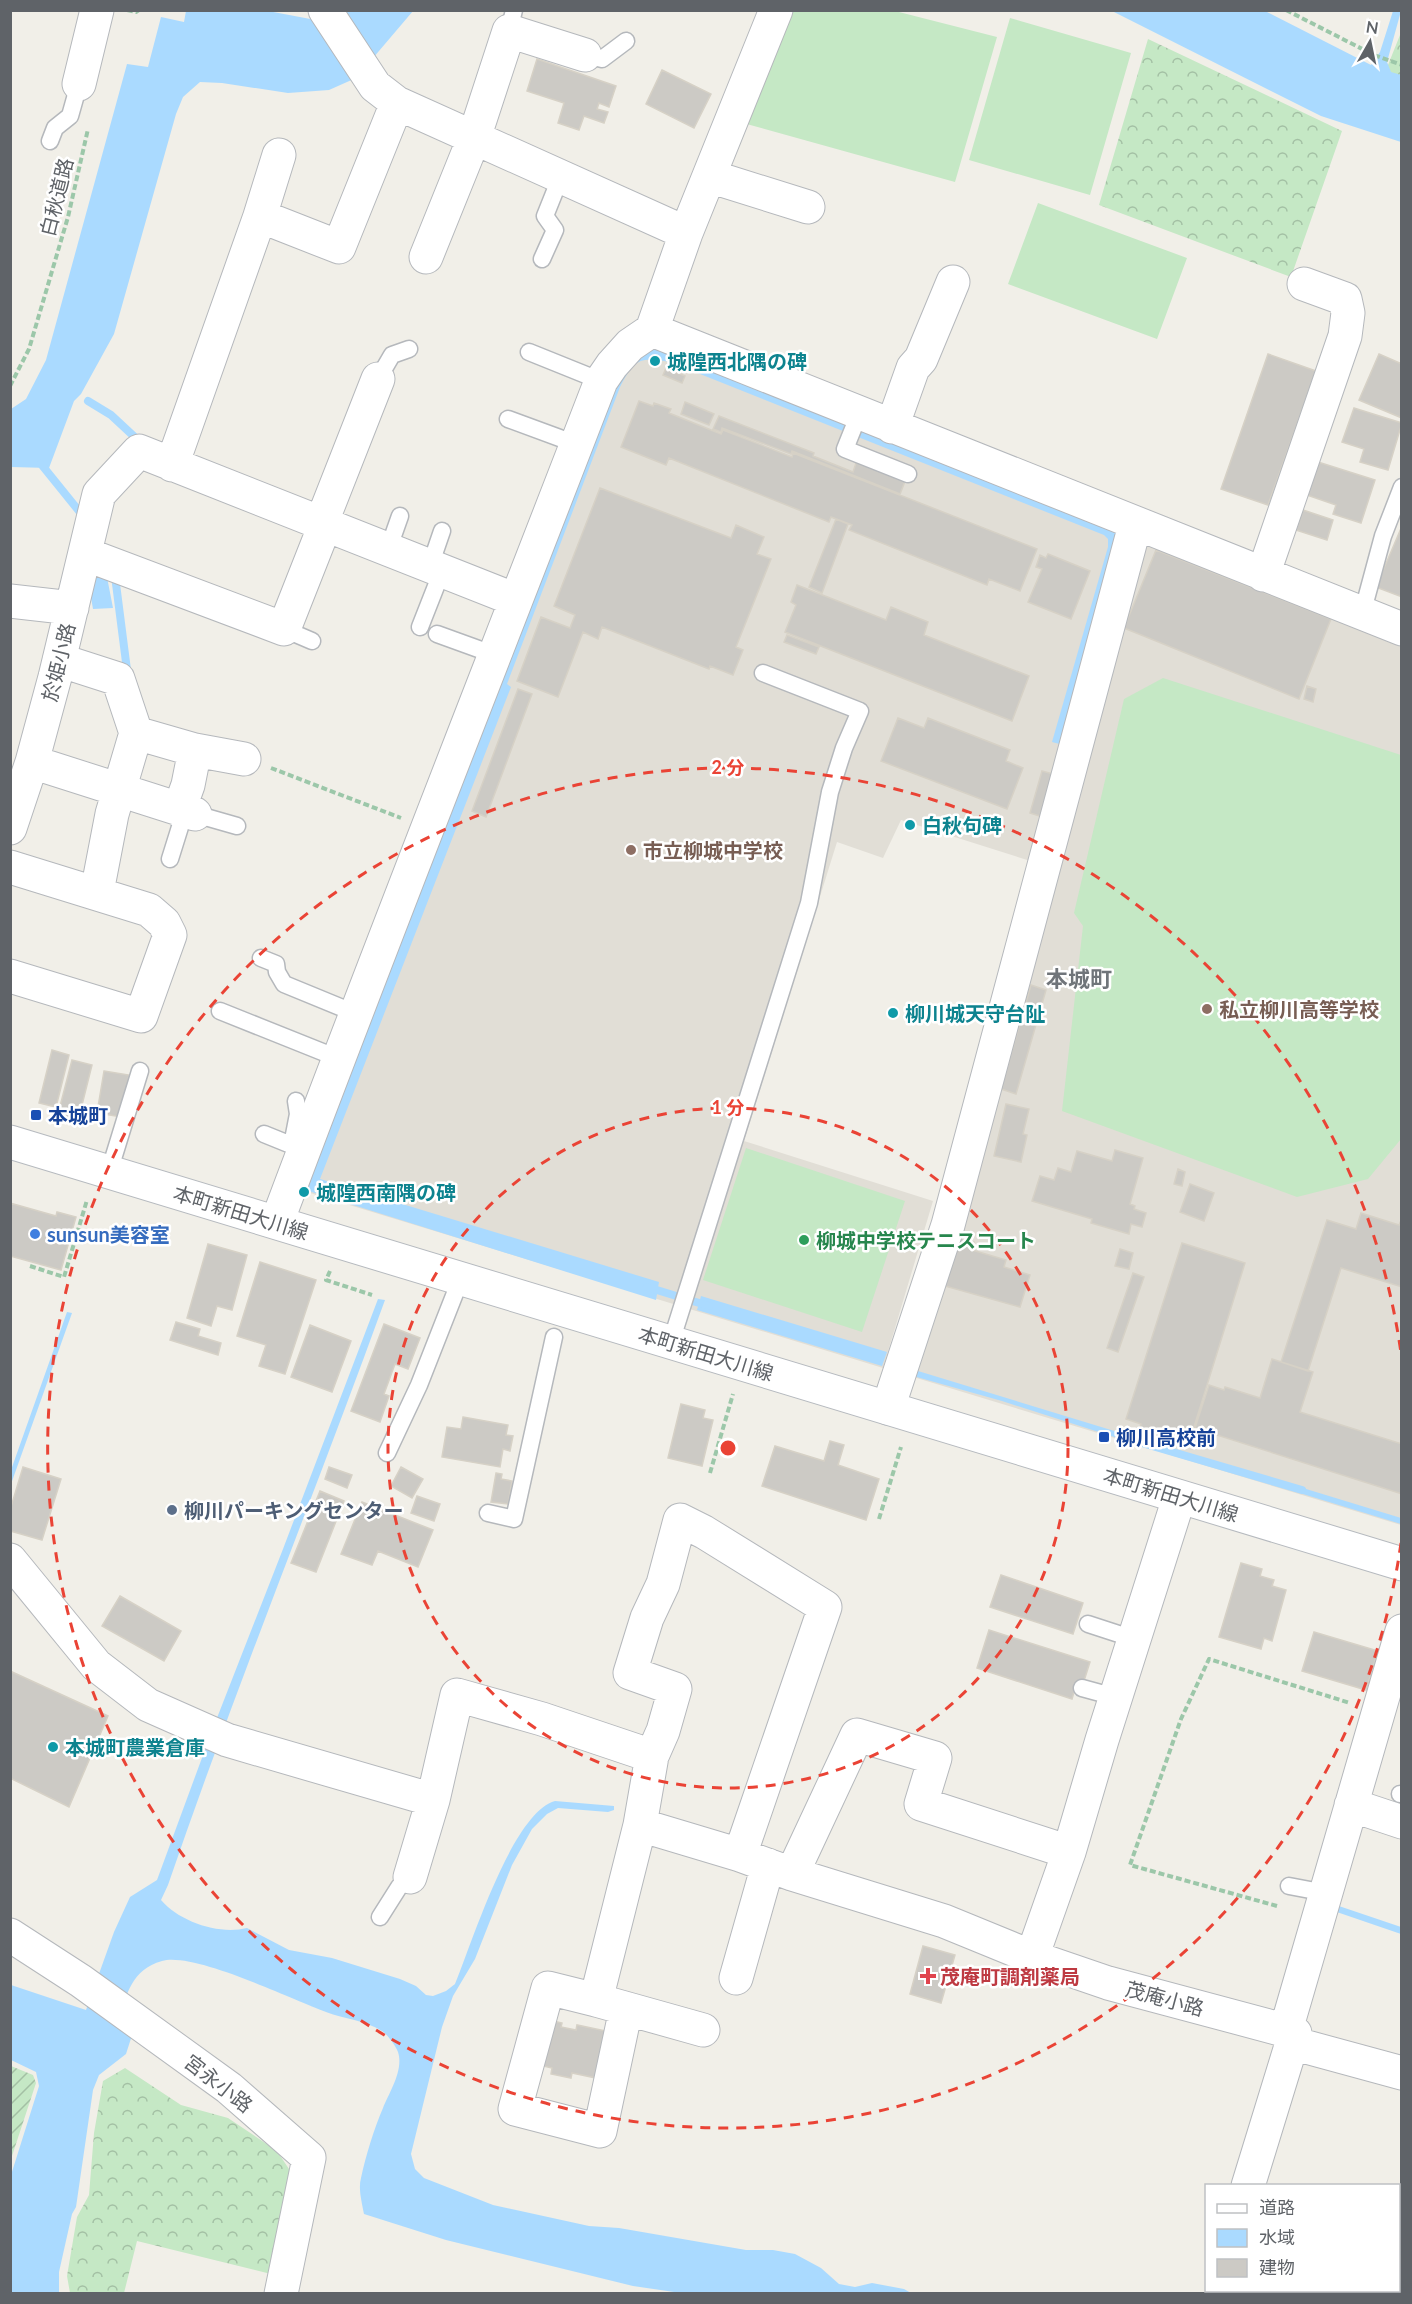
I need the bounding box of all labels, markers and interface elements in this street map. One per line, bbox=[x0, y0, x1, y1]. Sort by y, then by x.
north arrow bbox=[1340, 12, 1400, 72]
text: N bbox=[1365, 16, 1380, 37]
street label: 白秋道路 bbox=[35, 155, 77, 239]
place label: 城隍西北隅の碑 bbox=[667, 349, 807, 373]
marker: 城隍西北隅の碑 bbox=[648, 354, 662, 368]
street label: 於姫小路 bbox=[37, 620, 79, 704]
text: 2 分 bbox=[712, 756, 744, 778]
place label: 白秋句碑 bbox=[922, 813, 1002, 837]
marker: 白秋句碑 bbox=[903, 818, 917, 832]
place label: 市立柳城中学校 bbox=[643, 838, 783, 862]
marker: 市立柳城中学校 bbox=[624, 843, 638, 857]
district label: 本城町 bbox=[1046, 965, 1112, 992]
place label: 私立柳川高等学校 bbox=[1219, 997, 1379, 1021]
place label: 柳川城天守台阯 bbox=[905, 1001, 1045, 1025]
marker: 私立柳川高等学校 bbox=[1200, 1002, 1214, 1016]
marker: 柳川城天守台阯 bbox=[886, 1006, 900, 1020]
text: 1 分 bbox=[712, 1096, 744, 1118]
place label: 本城町 bbox=[48, 1103, 108, 1127]
marker: 本城町 bbox=[29, 1108, 43, 1122]
street label: 本町新田大川線 bbox=[171, 1180, 311, 1244]
place label: 城隍西南隅の碑 bbox=[316, 1180, 456, 1204]
marker: 城隍西南隅の碑 bbox=[297, 1185, 311, 1199]
place label: sunsun美容室 bbox=[47, 1222, 170, 1246]
marker: sunsun美容室 bbox=[28, 1227, 42, 1241]
place label: 柳城中学校テニスコート bbox=[816, 1228, 1036, 1252]
marker: 柳城中学校テニスコート bbox=[797, 1233, 811, 1247]
street label: 本町新田大川線 bbox=[636, 1321, 776, 1385]
place label: 柳川高校前 bbox=[1116, 1425, 1216, 1449]
marker: 柳川高校前 bbox=[1097, 1430, 1111, 1444]
centre of rings bbox=[718, 1438, 738, 1458]
street label: 本町新田大川線 bbox=[1101, 1462, 1241, 1526]
place label: 柳川パーキングセンター bbox=[184, 1498, 403, 1522]
marker: 柳川パーキングセンター bbox=[165, 1503, 179, 1517]
place label: 本城町農業倉庫 bbox=[65, 1735, 205, 1759]
marker: 本城町農業倉庫 bbox=[46, 1740, 60, 1754]
place label: 茂庵町調剤薬局 bbox=[940, 1964, 1080, 1988]
marker: 茂庵町調剤薬局 bbox=[921, 1969, 935, 1983]
street label: 茂庵小路 bbox=[1123, 1976, 1207, 2020]
street label: 宮永小路 bbox=[180, 2049, 258, 2117]
legend bbox=[1205, 2184, 1400, 2292]
text: 道路 bbox=[1259, 2196, 1295, 2218]
text: 水域 bbox=[1259, 2226, 1295, 2248]
text: 建物 bbox=[1259, 2256, 1295, 2278]

